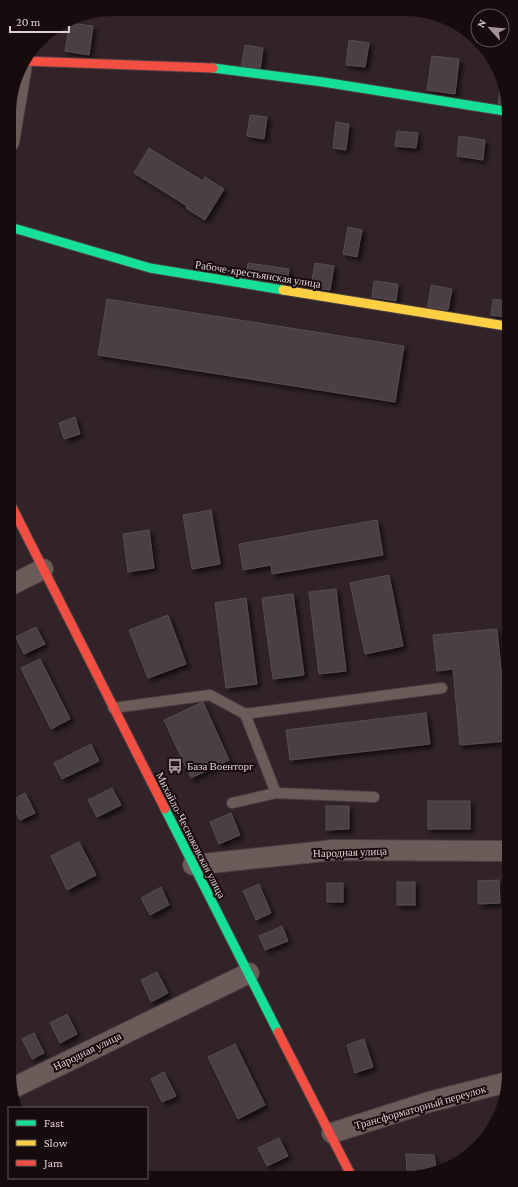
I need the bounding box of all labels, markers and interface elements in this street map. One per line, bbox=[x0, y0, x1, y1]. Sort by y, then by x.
scale bar bbox=[10, 8, 69, 34]
north arrow bbox=[470, 8, 510, 48]
text: 20 m bbox=[16, 15, 41, 29]
text: N bbox=[474, 17, 488, 30]
street label: Рабоче-крестьянская улица bbox=[194, 258, 322, 290]
bus stop icon: База Военторг bbox=[166, 757, 184, 775]
place label: База Военторг bbox=[187, 760, 254, 772]
street label: Михайло-Чесноковская улица bbox=[154, 770, 228, 900]
street label: Народная улица bbox=[313, 845, 387, 859]
street label: Народная улица bbox=[51, 1029, 123, 1073]
street label: Трансформаторный переулок bbox=[353, 1082, 488, 1132]
legend bbox=[8, 1107, 148, 1179]
text: Fast bbox=[44, 1116, 65, 1130]
text: Slow bbox=[44, 1136, 68, 1150]
text: Jam bbox=[43, 1156, 63, 1170]

